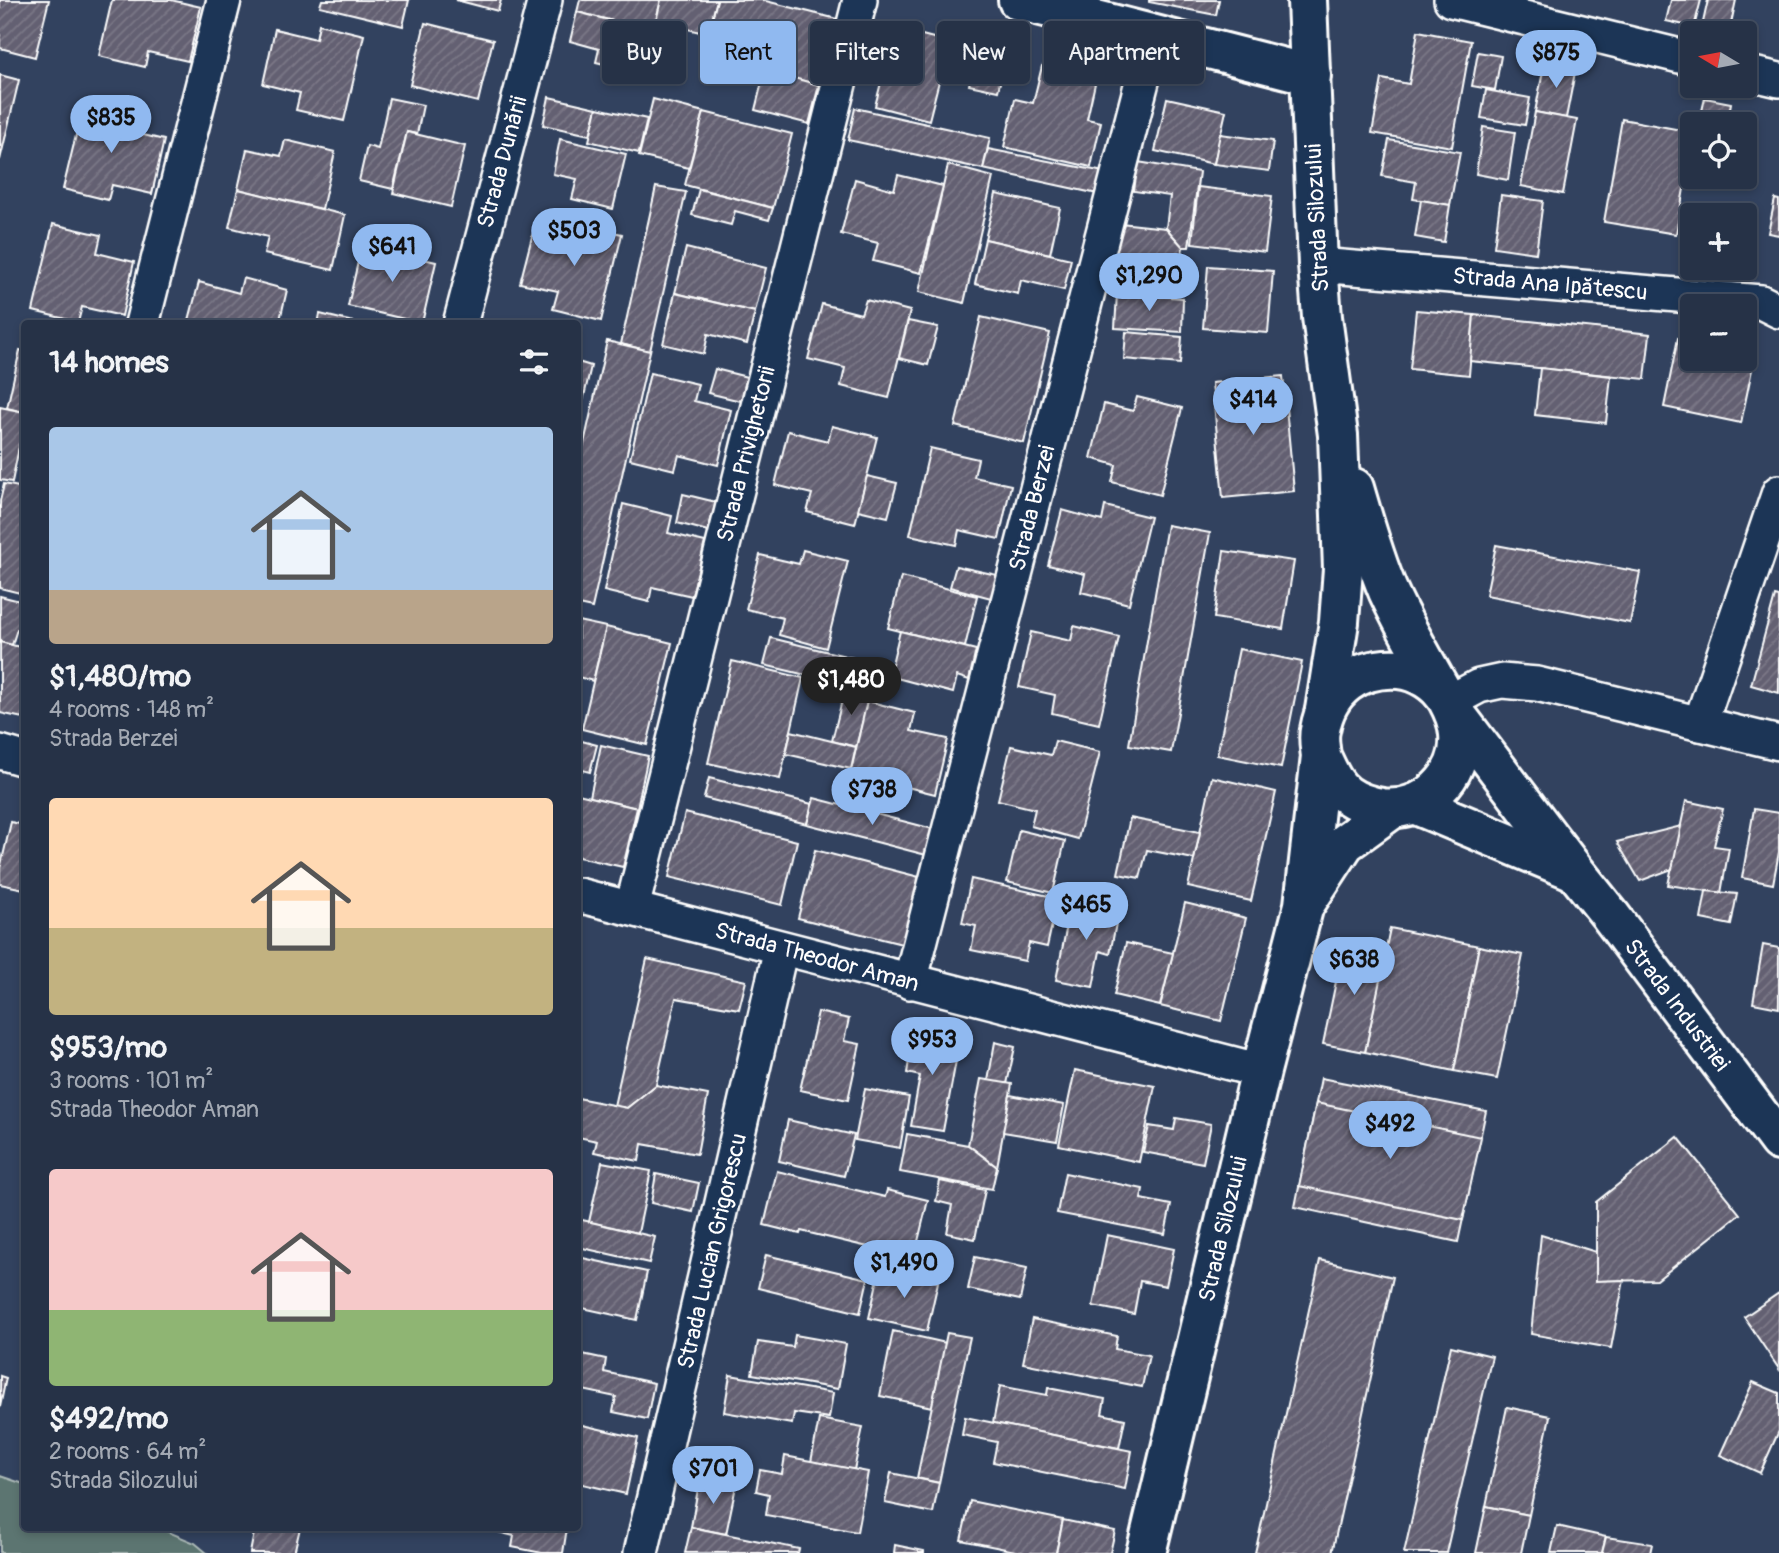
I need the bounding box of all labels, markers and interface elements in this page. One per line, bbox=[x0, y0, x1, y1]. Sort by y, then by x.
chip: Buy bbox=[602, 21, 686, 84]
chip: Rent bbox=[700, 21, 796, 84]
chip: Filters bbox=[810, 21, 923, 84]
chip: New bbox=[937, 21, 1030, 84]
chip: Apartment bbox=[1044, 21, 1204, 84]
north arrow bbox=[1680, 21, 1757, 98]
map controls bbox=[1680, 21, 1757, 371]
pin: $875 bbox=[1515, 31, 1597, 90]
text: $875 bbox=[1532, 38, 1580, 67]
street label: Strada Dunării bbox=[470, 93, 534, 231]
pin: $835 bbox=[70, 96, 152, 155]
text: $835 bbox=[86, 103, 136, 132]
button: locate bbox=[1680, 112, 1757, 189]
street label: Strada Silozului bbox=[1299, 143, 1335, 293]
button: + bbox=[1680, 203, 1757, 280]
pin: $503 bbox=[533, 208, 615, 268]
text: $503 bbox=[547, 216, 601, 245]
pin: $641 bbox=[351, 224, 433, 284]
text: $641 bbox=[368, 232, 416, 261]
pin: $1,290 bbox=[1092, 254, 1206, 313]
text: $1,290 bbox=[1115, 261, 1183, 290]
street label: Strada Ana Ipătescu bbox=[1451, 261, 1649, 307]
button: − bbox=[1680, 294, 1757, 371]
icon: filters bbox=[515, 343, 553, 381]
text: 14 homes bbox=[49, 344, 169, 381]
street label: Strada Privighetorii bbox=[710, 363, 782, 545]
pin: $414 bbox=[1212, 378, 1294, 437]
text: $414 bbox=[1229, 385, 1277, 414]
street label: Strada Berzei bbox=[1002, 442, 1062, 574]
icon: home bbox=[238, 472, 364, 598]
text: $1,480/mo bbox=[49, 658, 191, 695]
pin: $1,480 bbox=[794, 658, 908, 717]
text: $1,480 bbox=[817, 665, 885, 694]
text: 4 rooms · 148 m² bbox=[49, 695, 214, 724]
text: Strada Berzei bbox=[49, 724, 178, 753]
pin: $738 bbox=[831, 768, 913, 827]
text: $738 bbox=[847, 775, 897, 804]
icon: home bbox=[238, 843, 364, 969]
pin: $465 bbox=[1045, 883, 1127, 942]
text: $465 bbox=[1060, 890, 1112, 919]
street label: Strada Theodor Aman bbox=[712, 916, 922, 998]
street label: Strada Industriei bbox=[1618, 933, 1736, 1077]
pin: $638 bbox=[1313, 937, 1395, 997]
text: $638 bbox=[1329, 945, 1379, 974]
pin: $953 bbox=[891, 1018, 973, 1077]
text: $953 bbox=[907, 1025, 957, 1054]
text: $953/mo bbox=[49, 1029, 167, 1066]
text: 3 rooms · 101 m² bbox=[49, 1066, 213, 1095]
text: Strada Theodor Aman bbox=[49, 1095, 259, 1124]
pin: $492 bbox=[1349, 1102, 1431, 1161]
text: $492 bbox=[1365, 1109, 1415, 1138]
street label: Strada Lucian Grigorescu bbox=[671, 1130, 753, 1372]
street label: Strada Silozului bbox=[1192, 1153, 1254, 1305]
icon: home bbox=[238, 1214, 364, 1340]
pin: $1,490 bbox=[847, 1240, 961, 1300]
text: $1,490 bbox=[870, 1248, 938, 1277]
text: $492/mo bbox=[49, 1400, 168, 1437]
text: 2 rooms · 64 m² bbox=[49, 1437, 206, 1466]
pin: $701 bbox=[672, 1446, 754, 1506]
text: $701 bbox=[688, 1454, 738, 1483]
text: Strada Silozului bbox=[49, 1466, 198, 1495]

